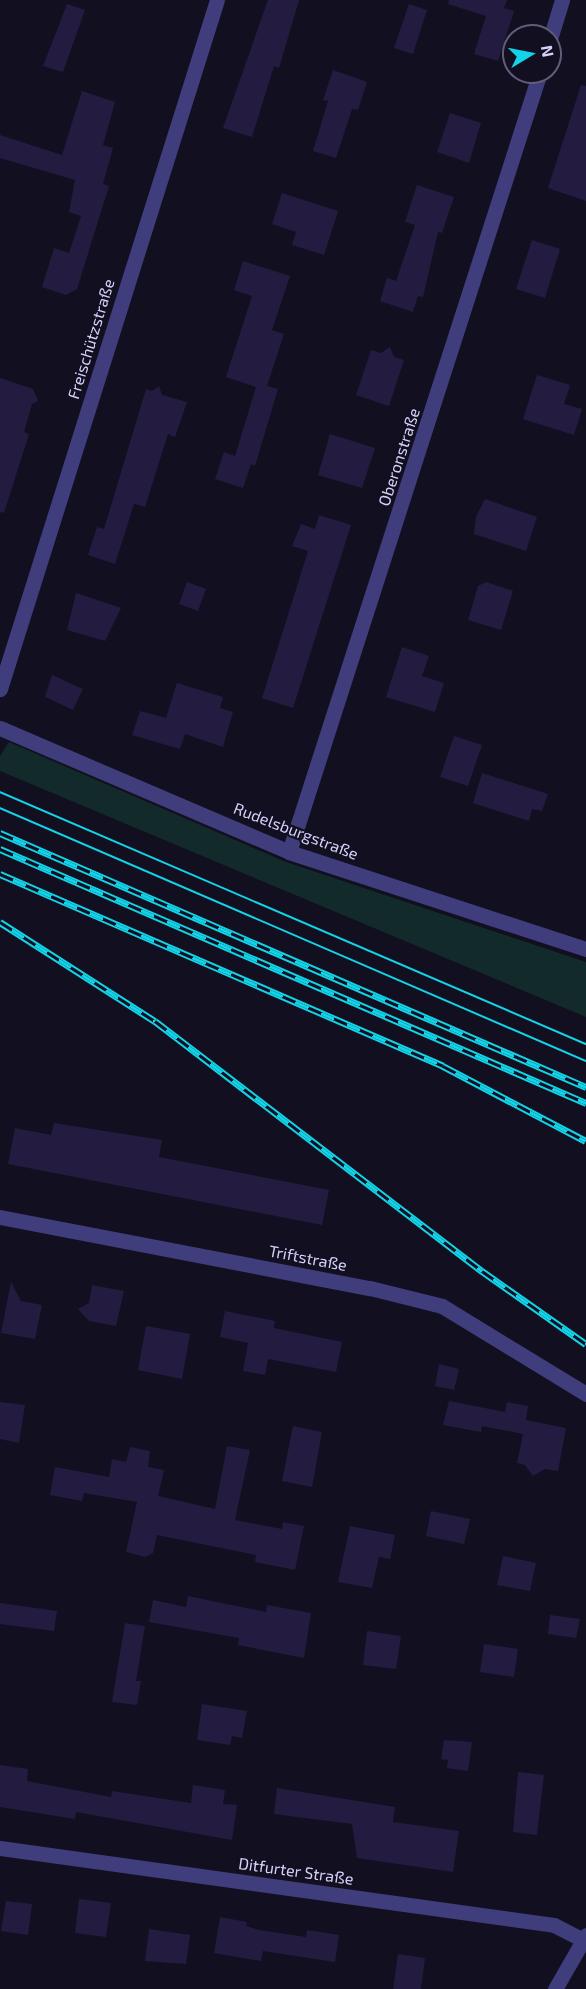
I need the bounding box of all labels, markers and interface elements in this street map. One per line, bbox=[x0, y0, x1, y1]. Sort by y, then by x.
north arrow bbox=[502, 24, 562, 84]
text: N bbox=[538, 44, 559, 58]
street label: Freischützstraße bbox=[64, 277, 118, 401]
street label: Oberonstraße bbox=[374, 406, 424, 508]
street label: Rudelsburgstraße bbox=[231, 798, 361, 864]
street label: Triftstraße bbox=[267, 1241, 349, 1275]
street label: Ditfurter Straße bbox=[237, 1853, 355, 1889]

